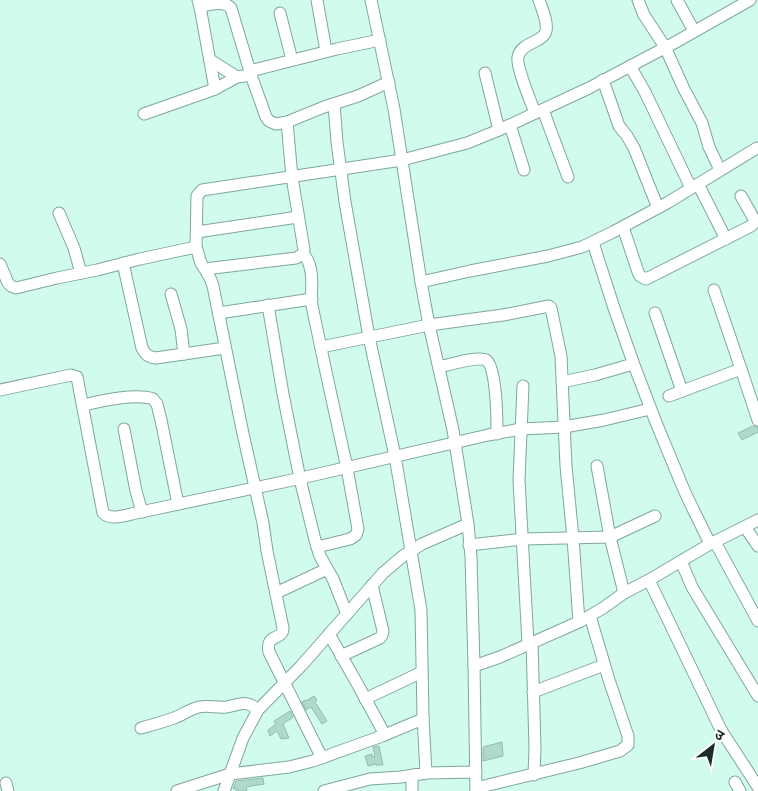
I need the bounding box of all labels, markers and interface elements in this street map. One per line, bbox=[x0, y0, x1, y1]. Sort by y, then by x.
north arrow bbox=[688, 721, 738, 771]
text: उ bbox=[712, 726, 728, 744]

